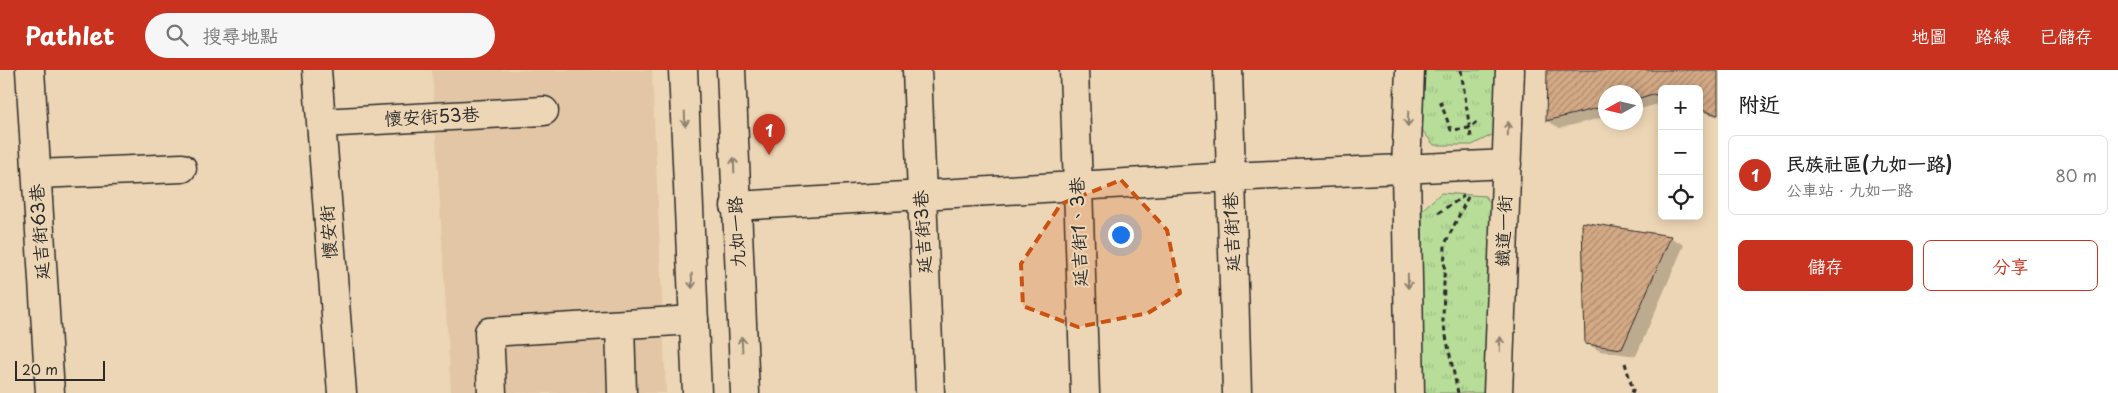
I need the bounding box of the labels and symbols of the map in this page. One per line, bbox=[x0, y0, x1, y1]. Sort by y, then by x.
north arrow bbox=[1598, 85, 1643, 130]
street label: 懷安街53巷 bbox=[384, 100, 480, 131]
one-way arrow bbox=[681, 110, 690, 126]
one-way arrow bbox=[1403, 110, 1413, 126]
pin: 1 bbox=[753, 114, 785, 155]
one-way arrow bbox=[1503, 122, 1513, 138]
one-way arrow bbox=[729, 157, 739, 173]
street label: 延吉街1、3巷 bbox=[1062, 177, 1093, 287]
street label: 延吉街63巷 bbox=[22, 183, 55, 281]
street label: 延吉街3巷 bbox=[906, 189, 937, 275]
street label: 延吉街1巷 bbox=[1216, 192, 1245, 273]
street label: 鐵道一街 bbox=[1488, 194, 1517, 267]
street label: 九如一路 bbox=[720, 195, 751, 269]
street label: 懷安街 bbox=[312, 204, 343, 260]
your location bbox=[1108, 222, 1134, 248]
one-way arrow bbox=[687, 272, 697, 289]
one-way arrow bbox=[1403, 272, 1413, 289]
one-way arrow bbox=[738, 337, 747, 353]
one-way arrow bbox=[1495, 337, 1505, 353]
scale bar bbox=[15, 358, 105, 381]

